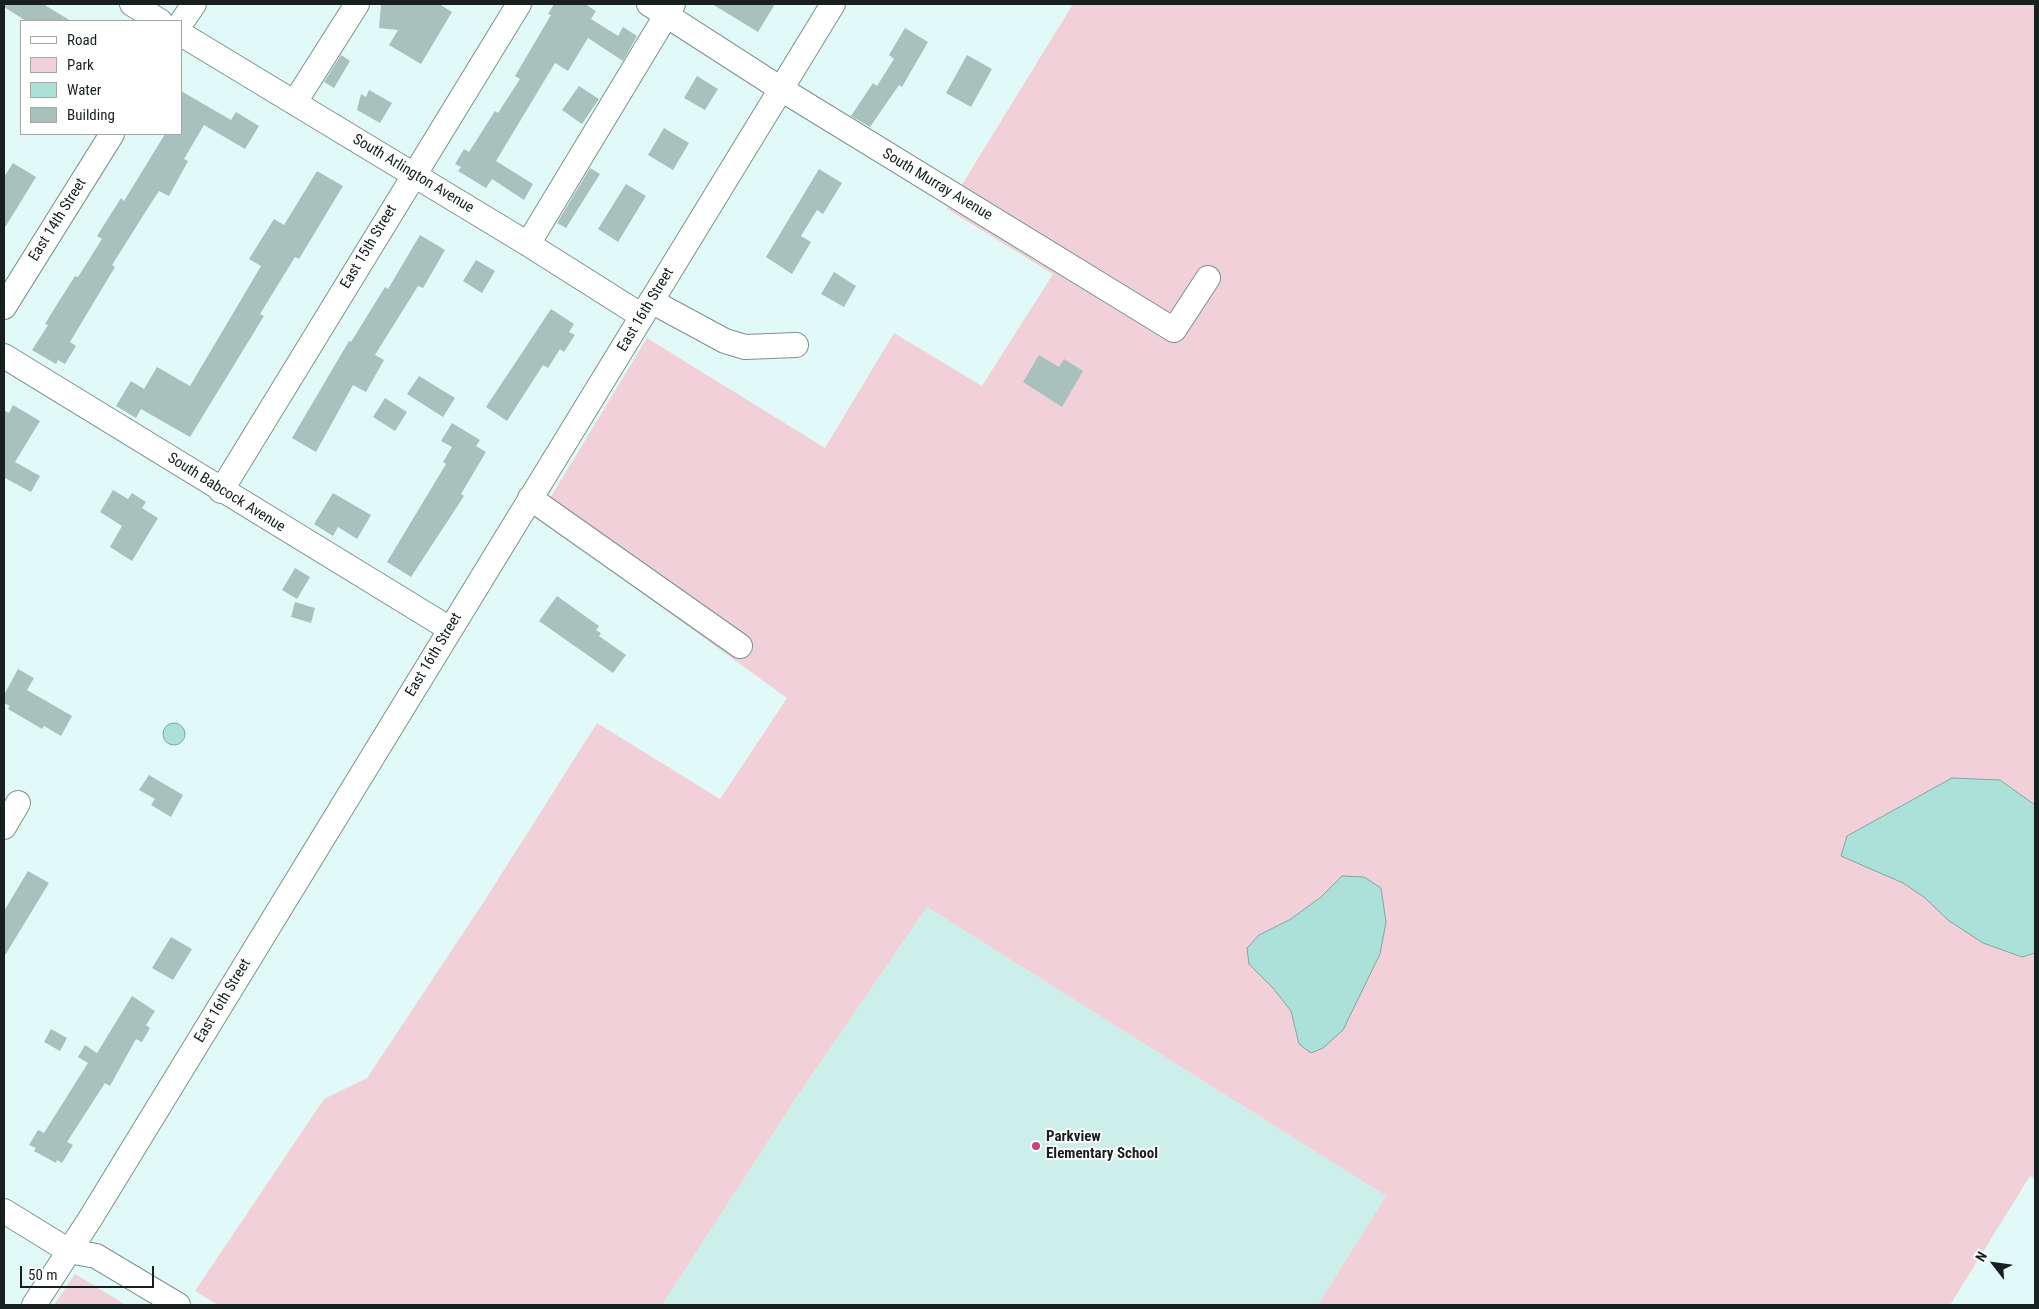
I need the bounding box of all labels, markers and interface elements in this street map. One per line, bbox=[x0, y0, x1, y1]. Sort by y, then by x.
legend bbox=[20, 20, 182, 135]
text: Road bbox=[67, 31, 97, 49]
text: Park bbox=[67, 56, 94, 74]
text: Water bbox=[67, 81, 101, 99]
text: Building bbox=[67, 106, 115, 124]
street label: South Arlington Avenue bbox=[349, 131, 477, 217]
street label: South Murray Avenue bbox=[879, 145, 995, 225]
street label: East 14th Street bbox=[25, 175, 91, 265]
street label: East 15th Street bbox=[337, 202, 401, 292]
street label: East 16th Street bbox=[614, 265, 678, 355]
street label: South Babcock Avenue bbox=[164, 450, 288, 536]
street label: East 16th Street bbox=[402, 610, 466, 700]
street label: East 16th Street bbox=[191, 956, 255, 1046]
place label: Parkview Elementary School bbox=[1046, 1128, 1158, 1163]
marker: Parkview Elementary School bbox=[1030, 1140, 1042, 1152]
north arrow bbox=[1969, 1239, 2019, 1289]
text: N bbox=[1972, 1249, 1990, 1264]
scale bar bbox=[22, 1256, 156, 1288]
text: 50 m bbox=[28, 1266, 58, 1284]

